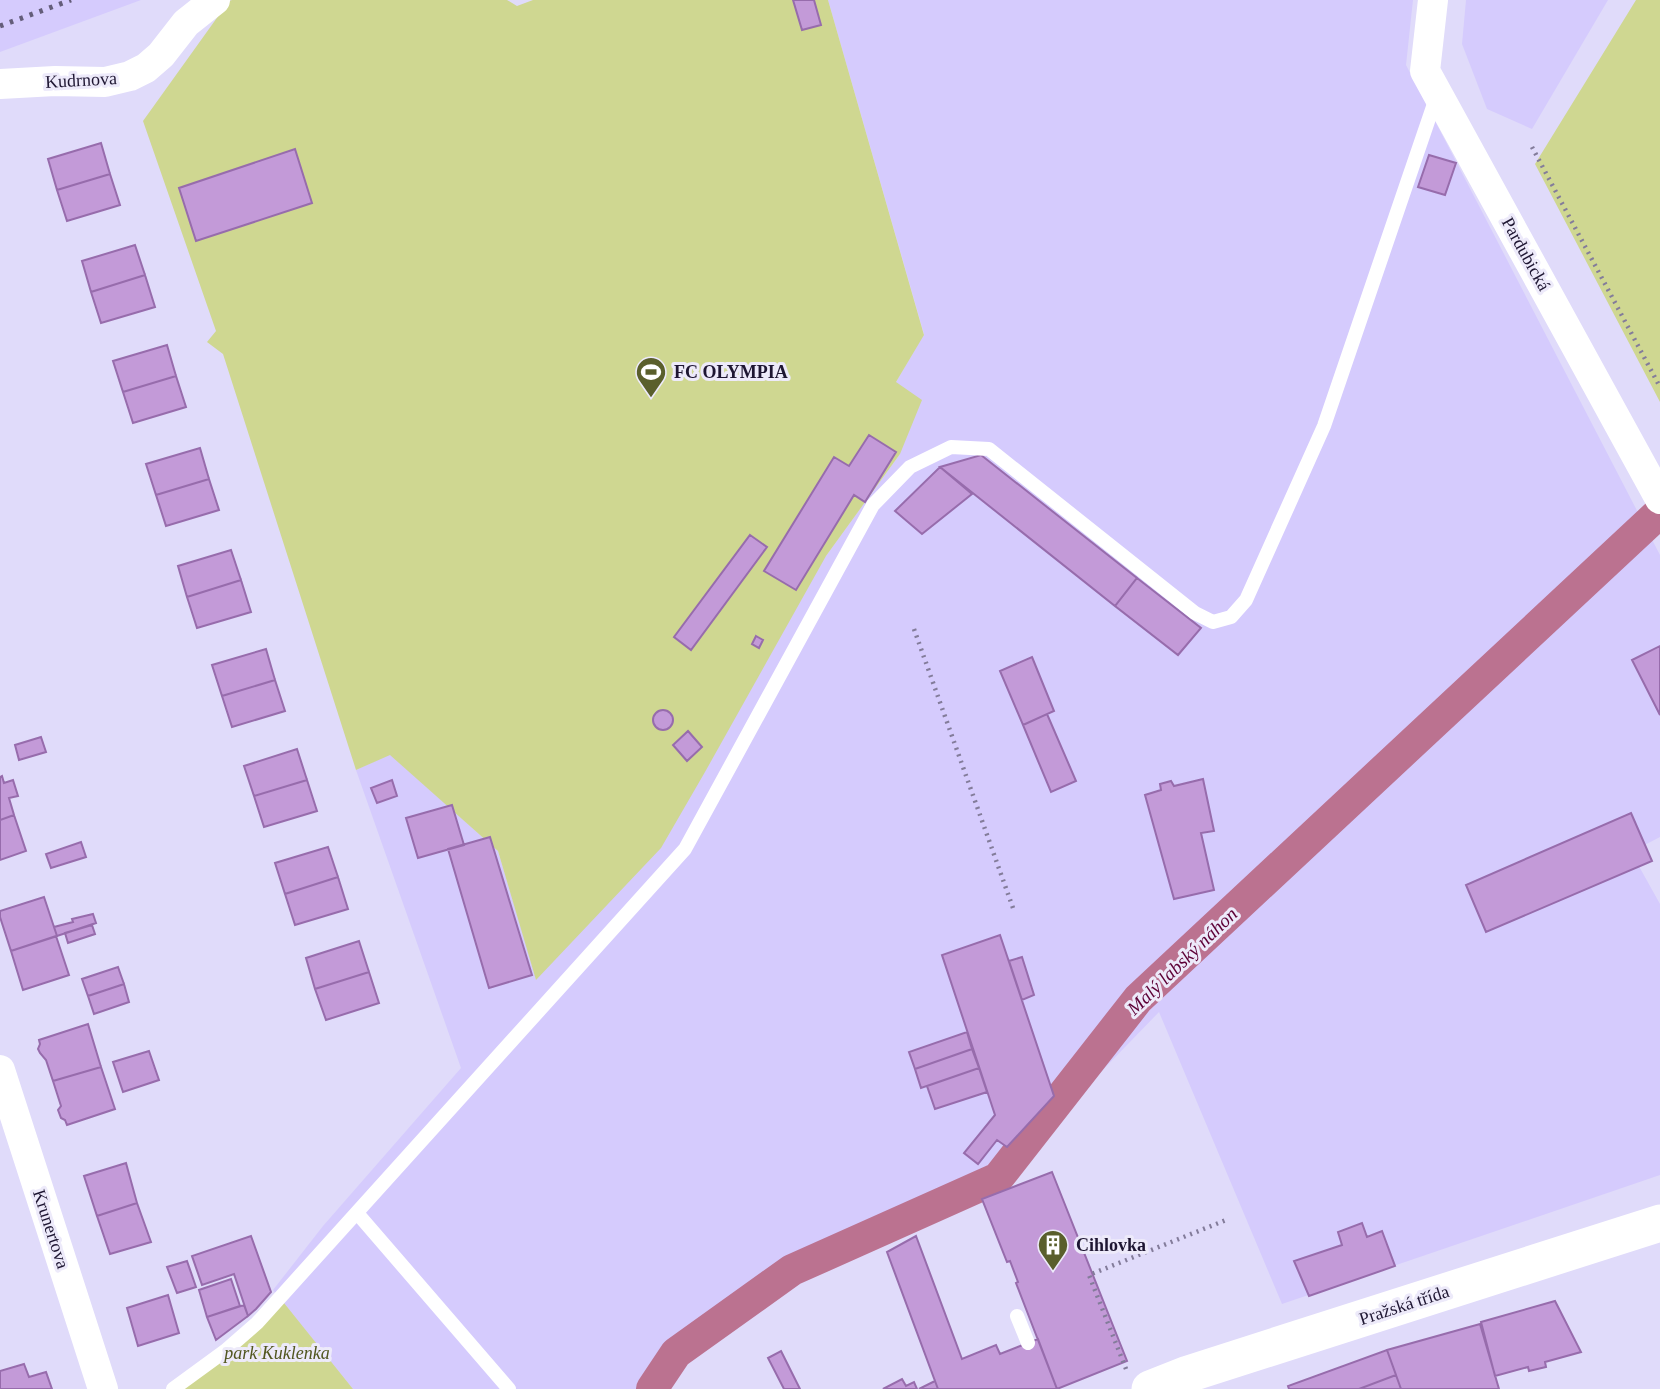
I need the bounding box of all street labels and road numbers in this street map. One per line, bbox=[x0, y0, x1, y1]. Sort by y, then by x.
street label: Kudrnova bbox=[45, 68, 117, 92]
street label: Pardubická bbox=[1498, 214, 1554, 294]
street label: Krunertova bbox=[29, 1187, 73, 1271]
street label: Pražská třída bbox=[1356, 1281, 1452, 1329]

